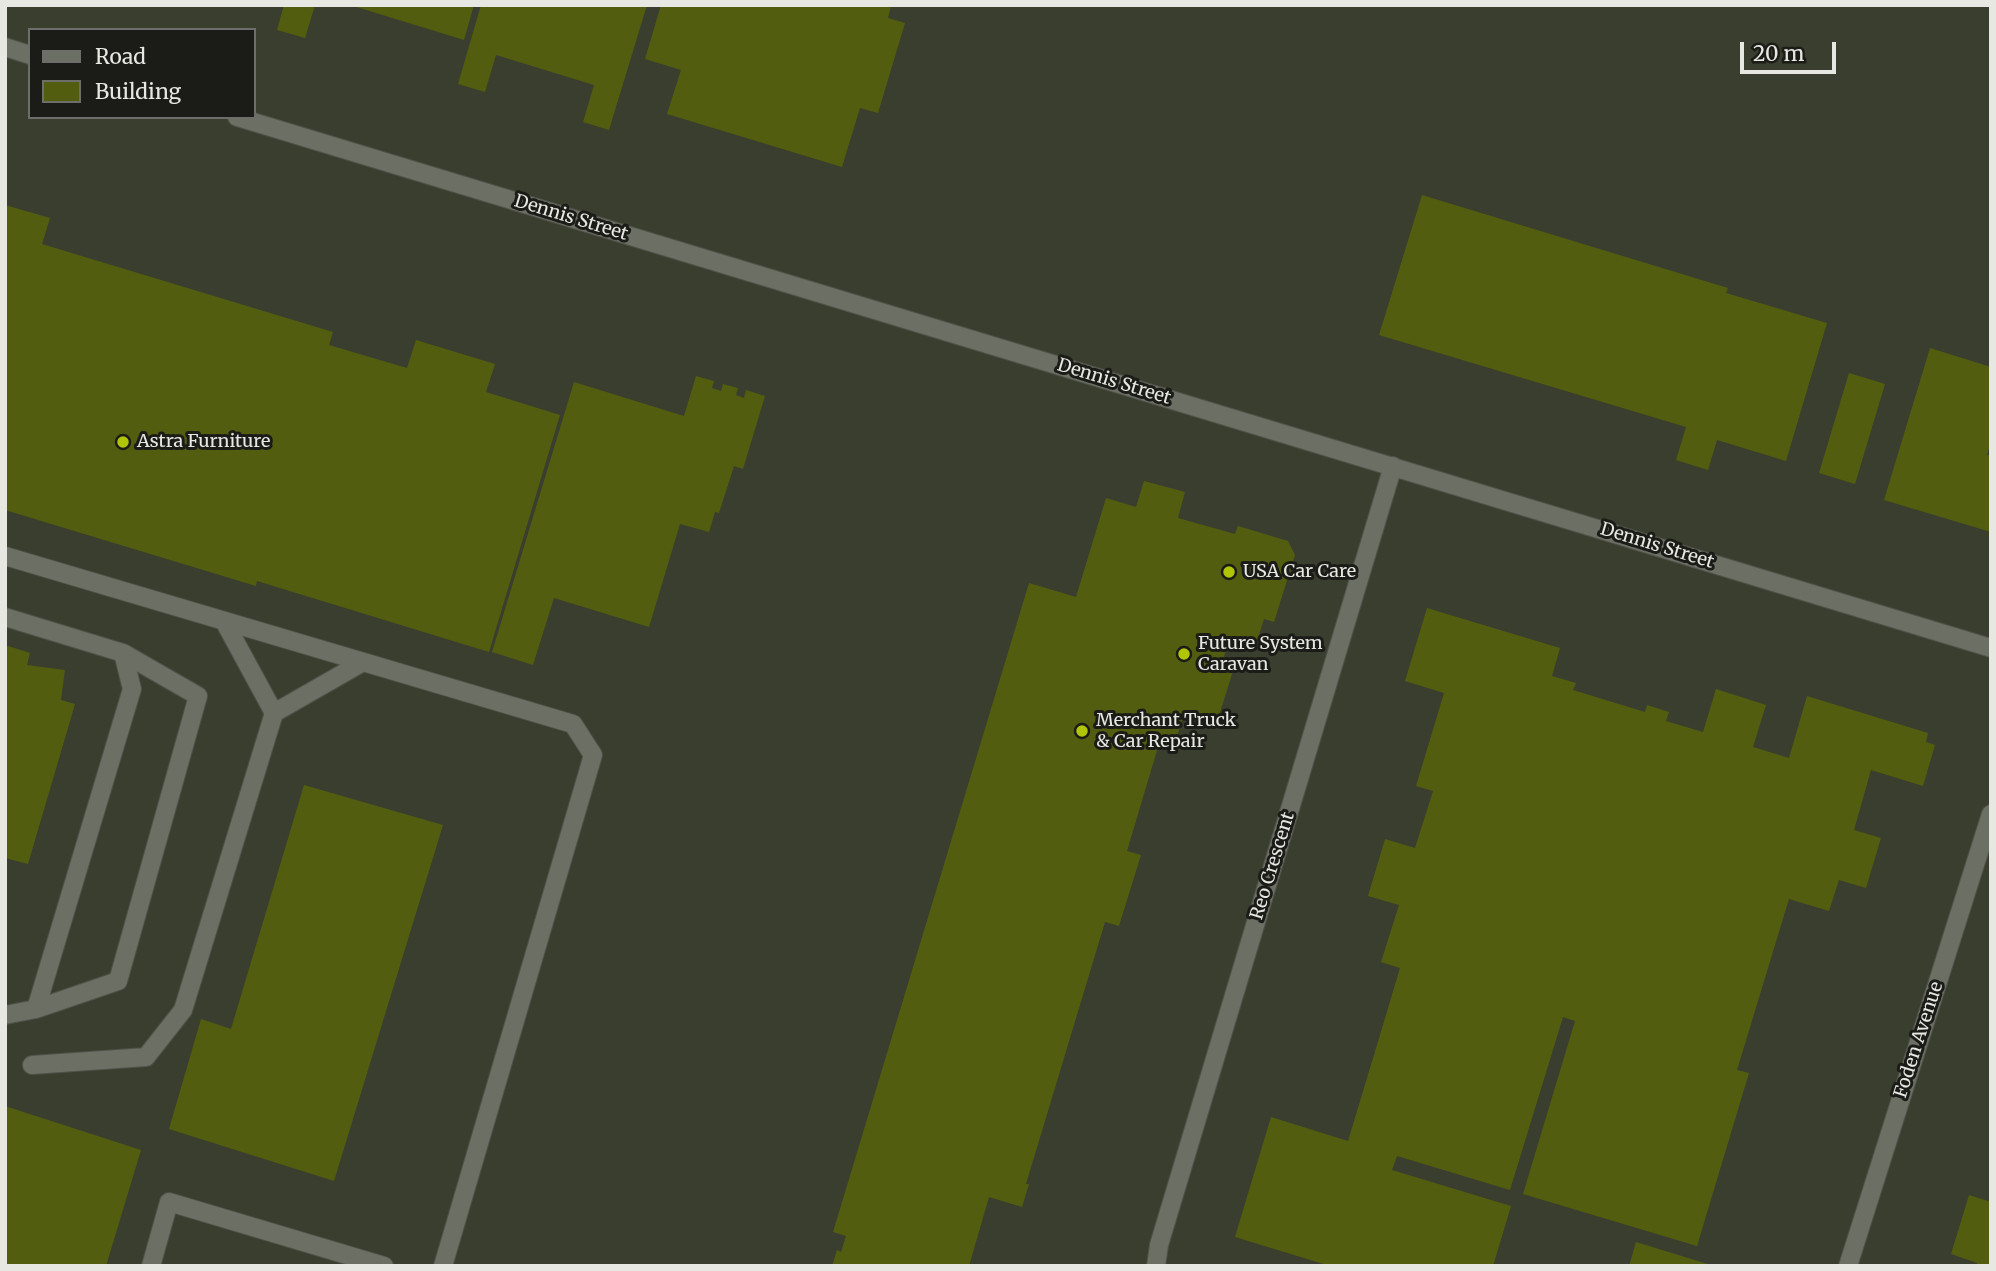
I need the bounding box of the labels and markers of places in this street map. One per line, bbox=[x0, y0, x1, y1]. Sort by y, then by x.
place label: Astra Furniture bbox=[137, 431, 270, 453]
marker: Astra Furniture bbox=[115, 434, 131, 450]
place label: USA Car Care bbox=[1243, 561, 1356, 583]
marker: USA Car Care bbox=[1221, 564, 1237, 580]
place label: Future System Caravan bbox=[1198, 633, 1323, 676]
marker: Future System Caravan bbox=[1176, 646, 1192, 662]
place label: Merchant Truck & Car Repair bbox=[1096, 710, 1236, 752]
marker: Merchant Truck & Car Repair bbox=[1074, 723, 1090, 739]

